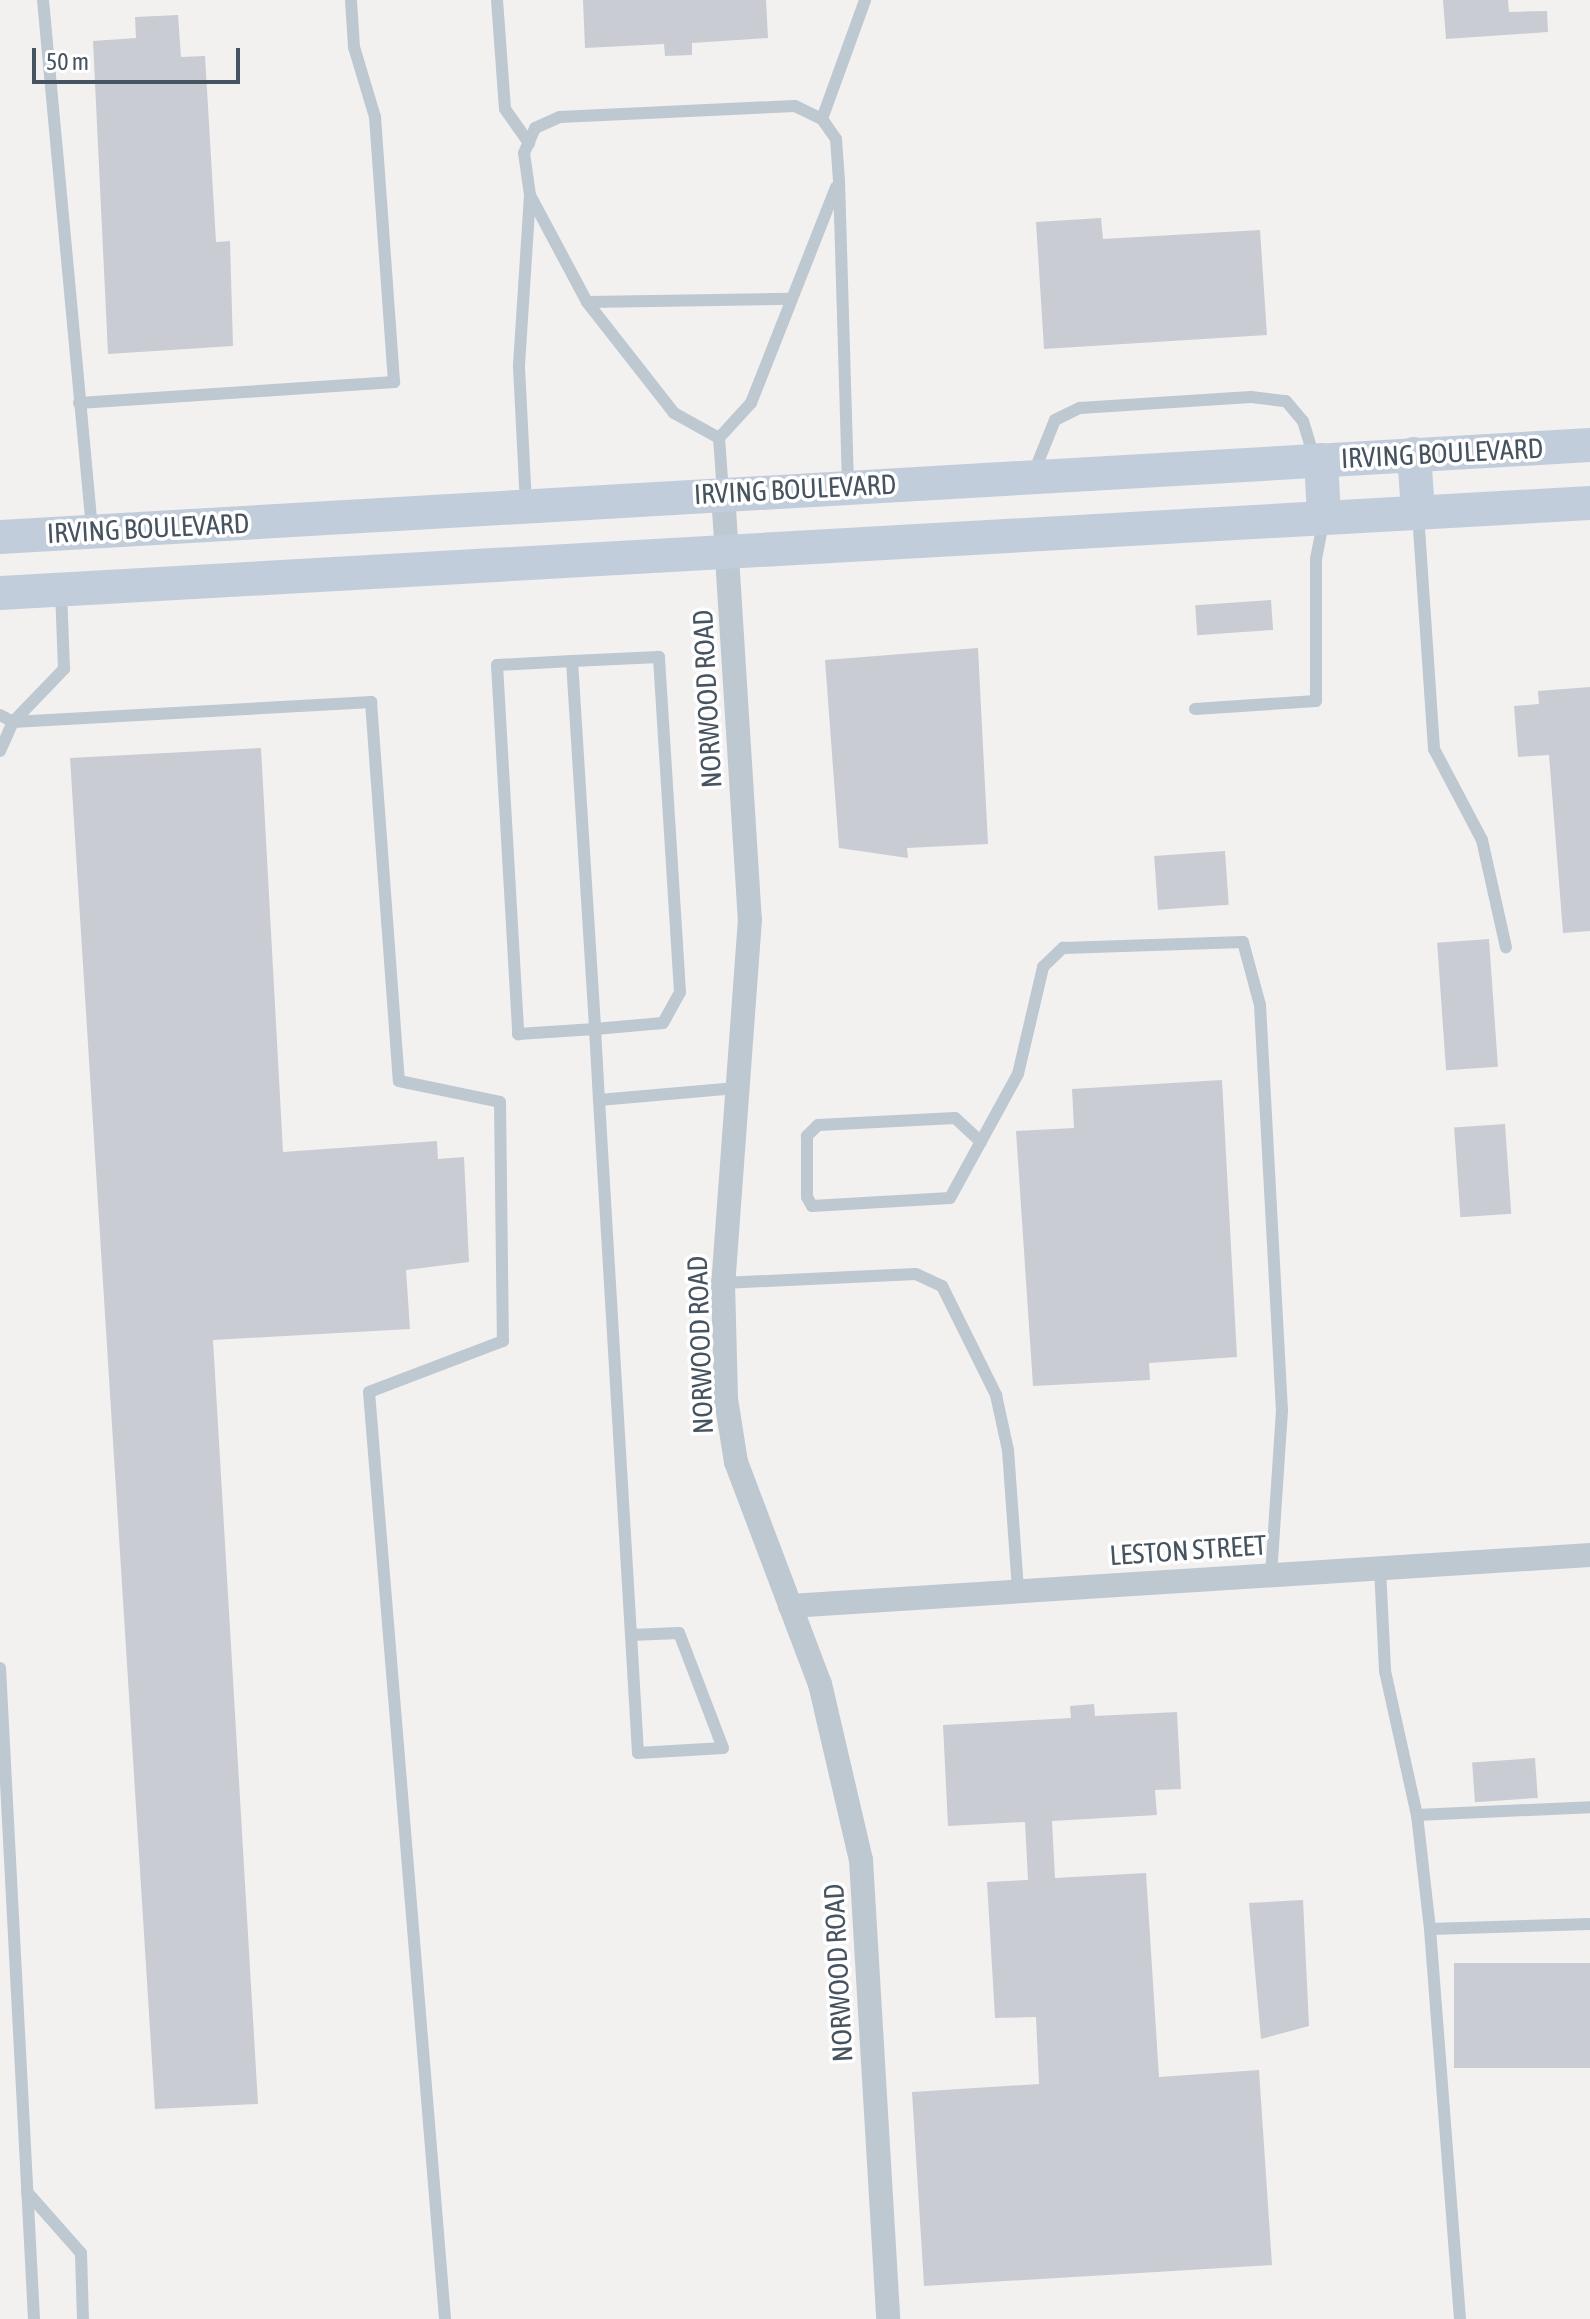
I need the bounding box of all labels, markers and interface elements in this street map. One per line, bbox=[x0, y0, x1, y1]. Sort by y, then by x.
scale bar bbox=[36, 32, 244, 82]
text: 50 m bbox=[46, 48, 89, 75]
street label: IRVING BOULEVARD bbox=[1340, 431, 1544, 475]
street label: IRVING BOULEVARD bbox=[693, 467, 897, 511]
street label: IRVING BOULEVARD bbox=[46, 506, 250, 550]
street label: NORWOOD ROAD bbox=[686, 609, 728, 789]
street label: NORWOOD ROAD bbox=[680, 1255, 720, 1435]
street label: LESTON STREET bbox=[1108, 1528, 1268, 1572]
street label: NORWOOD ROAD bbox=[817, 1883, 859, 2063]

